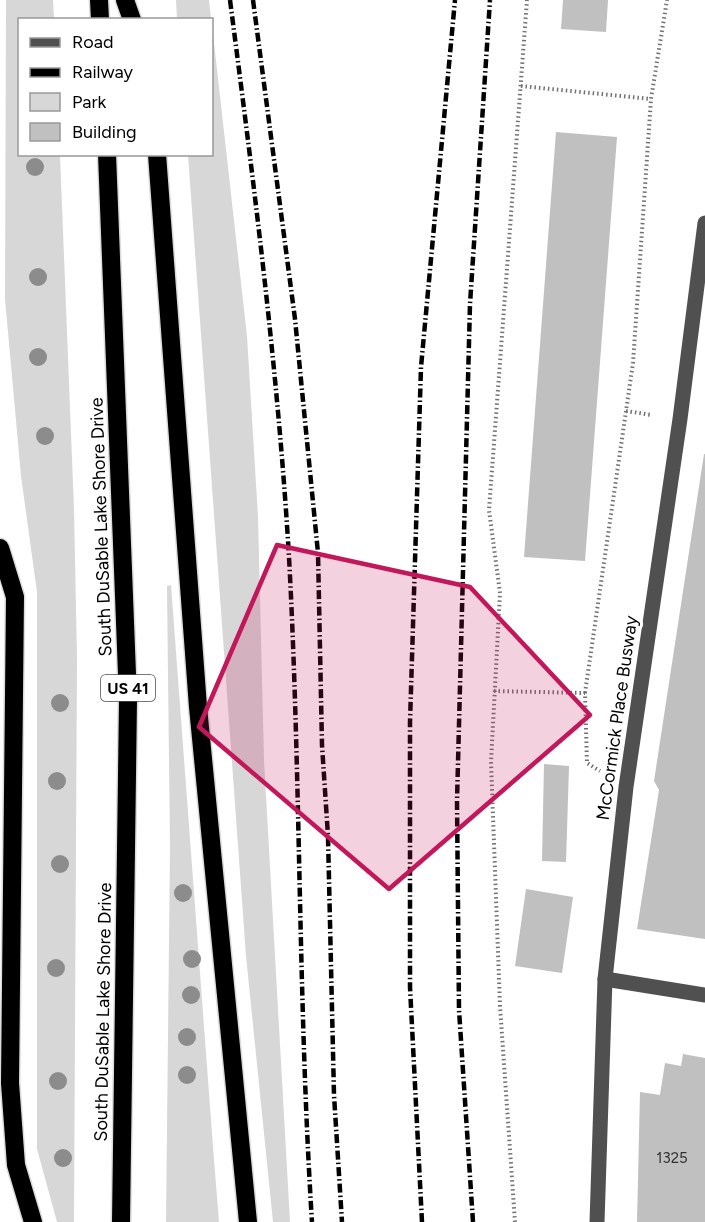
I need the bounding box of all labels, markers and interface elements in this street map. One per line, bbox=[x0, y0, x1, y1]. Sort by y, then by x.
legend bbox=[18, 18, 213, 156]
text: Road bbox=[72, 31, 113, 53]
text: Railway bbox=[72, 61, 134, 83]
text: Park bbox=[72, 91, 107, 113]
text: Building bbox=[72, 121, 137, 143]
street label: South DuSable Lake Shore Drive bbox=[85, 397, 117, 657]
street label: McCormick Place Busway bbox=[592, 614, 642, 822]
road number: US 41 bbox=[101, 675, 155, 701]
street label: South DuSable Lake Shore Drive bbox=[90, 882, 116, 1142]
house number: 1325 bbox=[656, 1149, 688, 1167]

